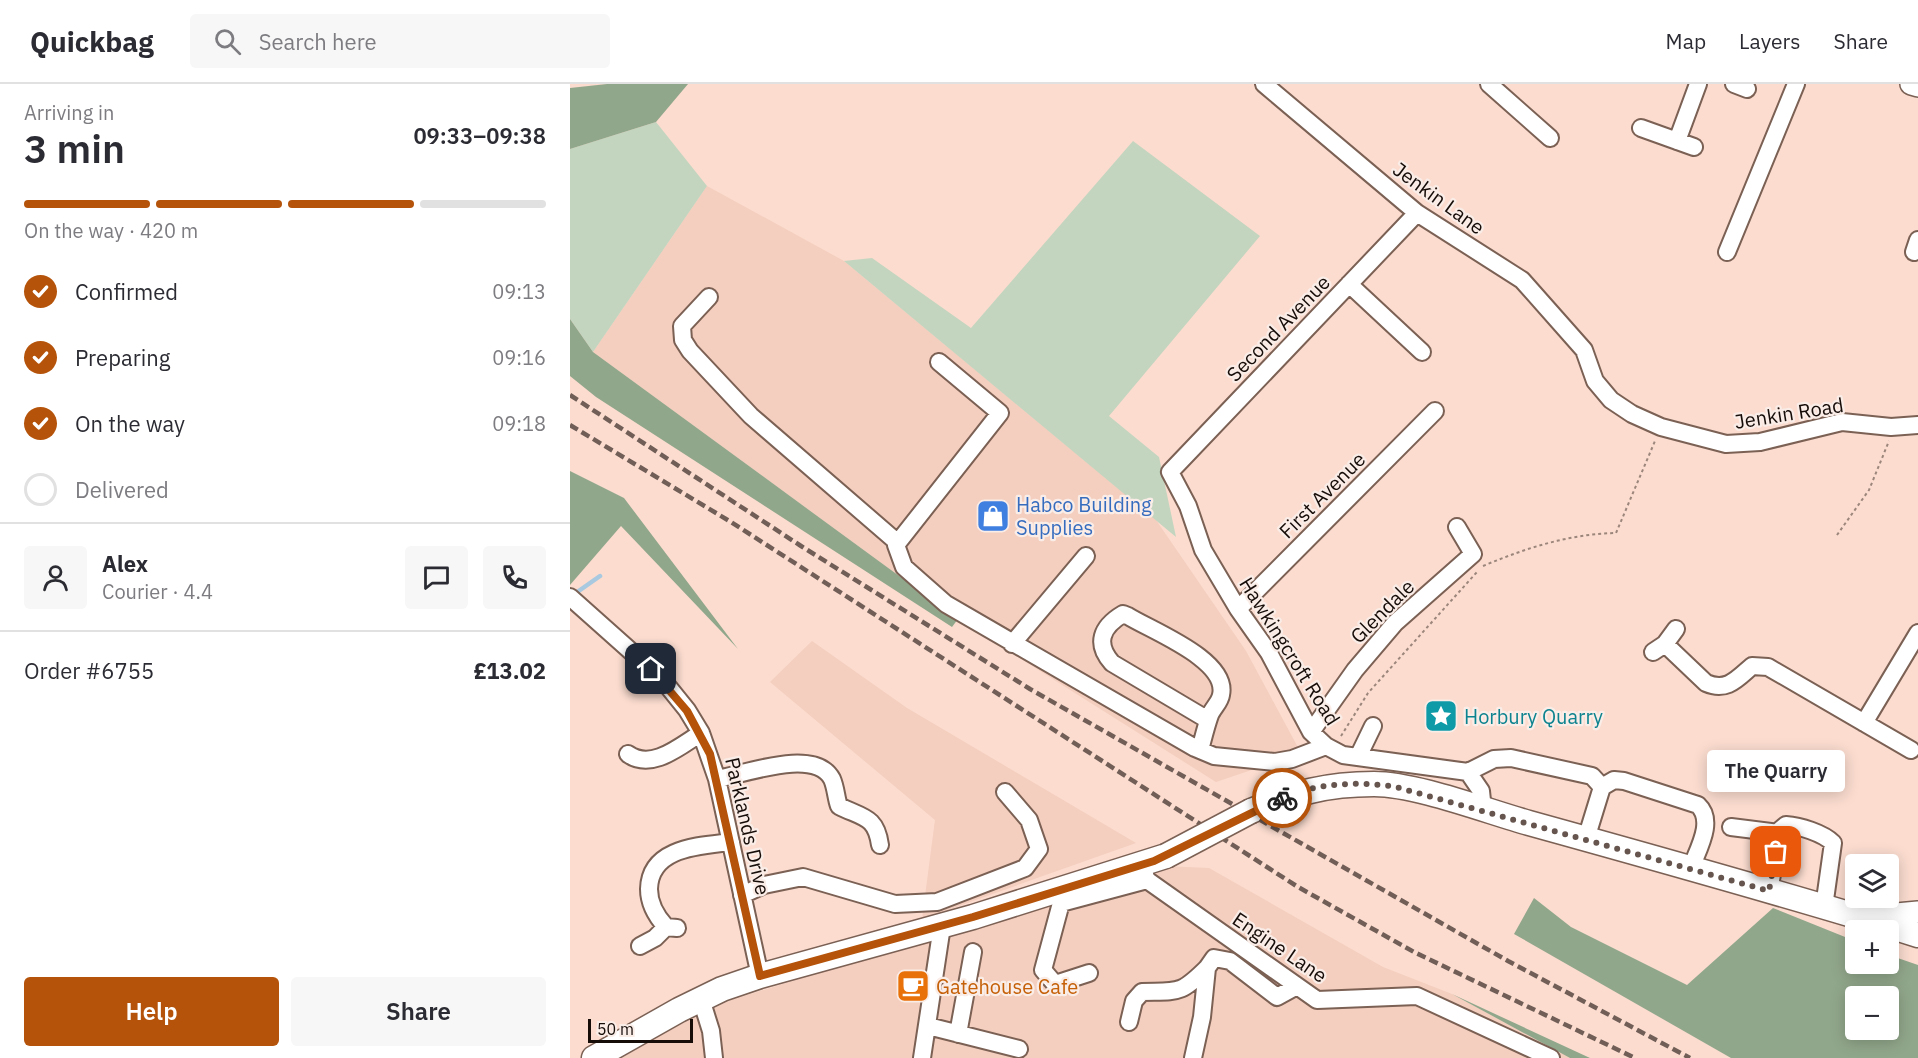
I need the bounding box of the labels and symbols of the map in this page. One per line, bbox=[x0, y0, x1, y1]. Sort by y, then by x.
street label: Jenkin Lane bbox=[1388, 156, 1490, 240]
street label: Second Avenue bbox=[1220, 269, 1336, 387]
street label: Jenkin Road bbox=[1732, 391, 1846, 435]
street label: First Avenue bbox=[1273, 446, 1371, 544]
place label: Habco Building Supplies bbox=[1016, 491, 1152, 541]
shop icon: Habco Building Supplies bbox=[975, 498, 1011, 534]
street label: Hawkingcroft Road bbox=[1233, 572, 1347, 730]
street label: Glendale bbox=[1344, 573, 1420, 649]
pin bbox=[625, 643, 676, 694]
place icon: Horbury Quarry bbox=[1423, 698, 1459, 734]
place label: Horbury Quarry bbox=[1464, 703, 1603, 730]
callout: The Quarry bbox=[1707, 750, 1845, 792]
street label: Parklands Drive bbox=[719, 755, 777, 897]
courier bbox=[1252, 768, 1312, 828]
pin bbox=[1750, 826, 1801, 877]
street label: Engine Lane bbox=[1227, 905, 1333, 989]
cafe icon: Gatehouse Cafe bbox=[895, 968, 931, 1004]
place label: Gatehouse Cafe bbox=[936, 973, 1078, 1000]
scale bar bbox=[588, 1016, 693, 1044]

